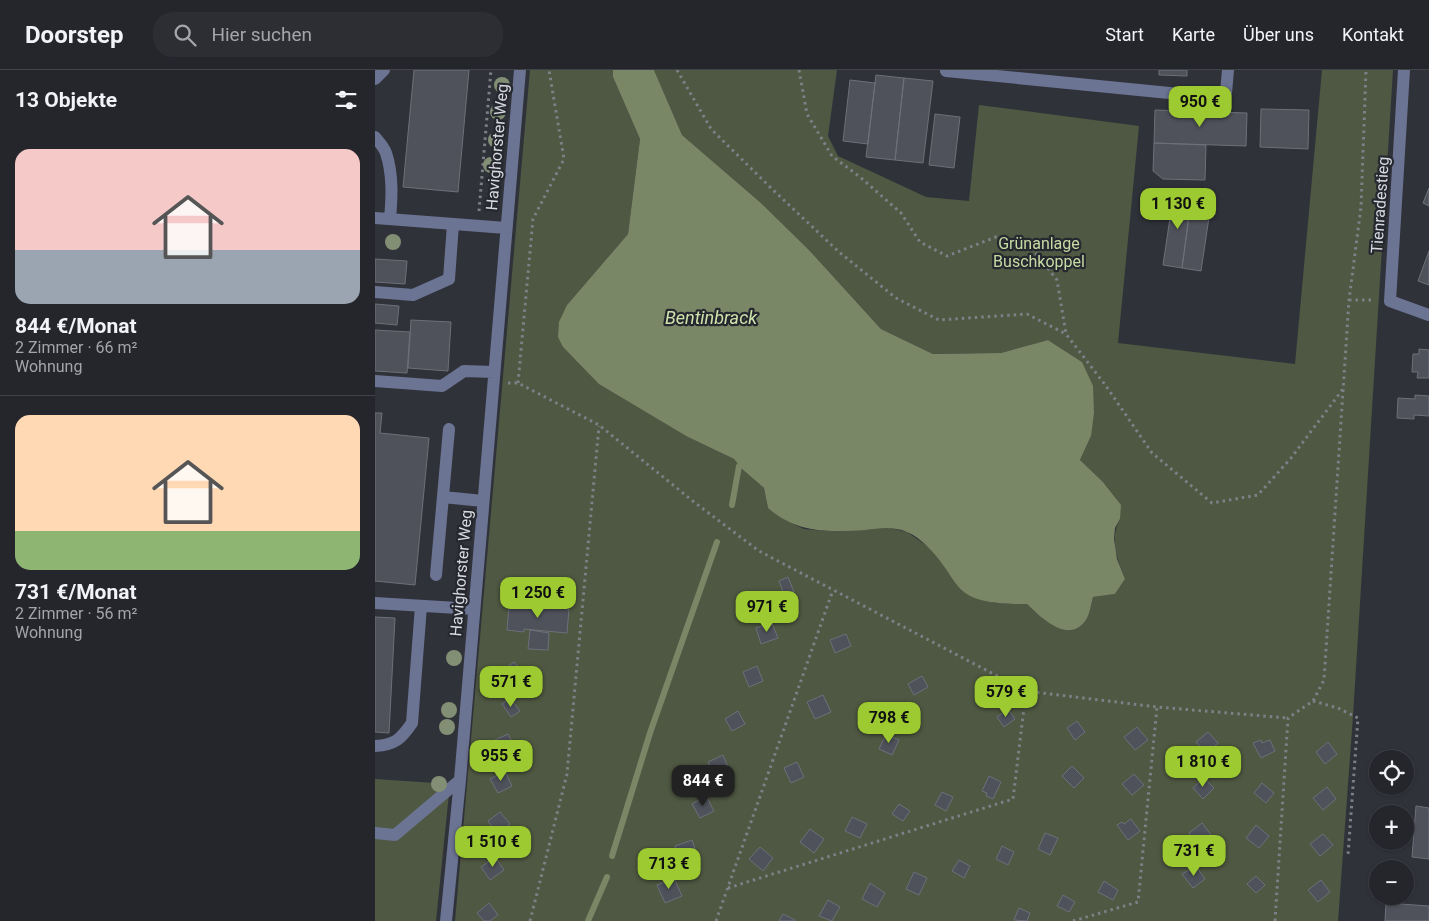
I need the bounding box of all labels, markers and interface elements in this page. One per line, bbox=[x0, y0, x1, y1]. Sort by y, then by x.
search box bbox=[153, 12, 503, 57]
text: Doorstep bbox=[25, 21, 123, 49]
icon: search bbox=[171, 21, 199, 49]
text: Hier suchen bbox=[211, 23, 312, 46]
text: Start bbox=[1105, 24, 1144, 45]
text: Karte bbox=[1172, 24, 1215, 45]
text: Über uns bbox=[1243, 24, 1314, 45]
text: Kontakt bbox=[1342, 24, 1404, 45]
street label: Havighorster Weg bbox=[482, 83, 512, 211]
pin: 950 € bbox=[1165, 85, 1235, 128]
icon: filters bbox=[332, 86, 360, 114]
text: 13 Objekte bbox=[15, 88, 117, 112]
text: 950 € bbox=[1180, 92, 1220, 111]
street label: Tienradestieg bbox=[1367, 156, 1393, 254]
icon: home bbox=[143, 182, 233, 272]
pin: 1 130 € bbox=[1132, 188, 1224, 230]
text: 1 130 € bbox=[1151, 194, 1205, 213]
park label: Grünanlage Buschkoppel bbox=[993, 234, 1085, 271]
water label: Bentinbrack bbox=[665, 307, 758, 328]
text: 844 €/Monat bbox=[15, 314, 137, 338]
text: 2 Zimmer · 66 m² bbox=[15, 338, 137, 357]
text: Wohnung bbox=[15, 357, 82, 376]
icon: home bbox=[143, 447, 233, 537]
street label: Havighorster Weg bbox=[446, 509, 476, 637]
pin: 1 250 € bbox=[492, 576, 584, 619]
text: 731 €/Monat bbox=[15, 580, 137, 604]
text: 1 250 € bbox=[511, 583, 565, 602]
pin: 971 € bbox=[732, 590, 802, 633]
text: 971 € bbox=[747, 597, 787, 616]
text: 2 Zimmer · 56 m² bbox=[15, 604, 137, 623]
text: Wohnung bbox=[15, 623, 82, 642]
pin: 571 € bbox=[476, 666, 546, 708]
text: 571 € bbox=[491, 672, 531, 691]
pin: 579 € bbox=[971, 676, 1041, 718]
text: 579 € bbox=[986, 682, 1026, 701]
pin: 798 € bbox=[854, 702, 924, 744]
text: 798 € bbox=[869, 708, 909, 727]
pin: 955 € bbox=[466, 740, 536, 782]
text: 955 € bbox=[481, 746, 521, 765]
pin: 1 810 € bbox=[1157, 746, 1249, 788]
map controls bbox=[1369, 750, 1414, 905]
button: locate bbox=[1369, 750, 1414, 795]
text: 1 810 € bbox=[1176, 752, 1230, 771]
pin: 844 € bbox=[668, 764, 738, 807]
text: 844 € bbox=[683, 771, 723, 790]
button: + bbox=[1369, 805, 1414, 850]
pin: 1 510 € bbox=[447, 826, 539, 868]
text: 1 510 € bbox=[466, 832, 520, 851]
pin: 731 € bbox=[1159, 834, 1229, 877]
text: 731 € bbox=[1174, 841, 1214, 860]
pin: 713 € bbox=[634, 848, 704, 890]
text: 713 € bbox=[649, 854, 689, 873]
button: − bbox=[1369, 860, 1414, 905]

